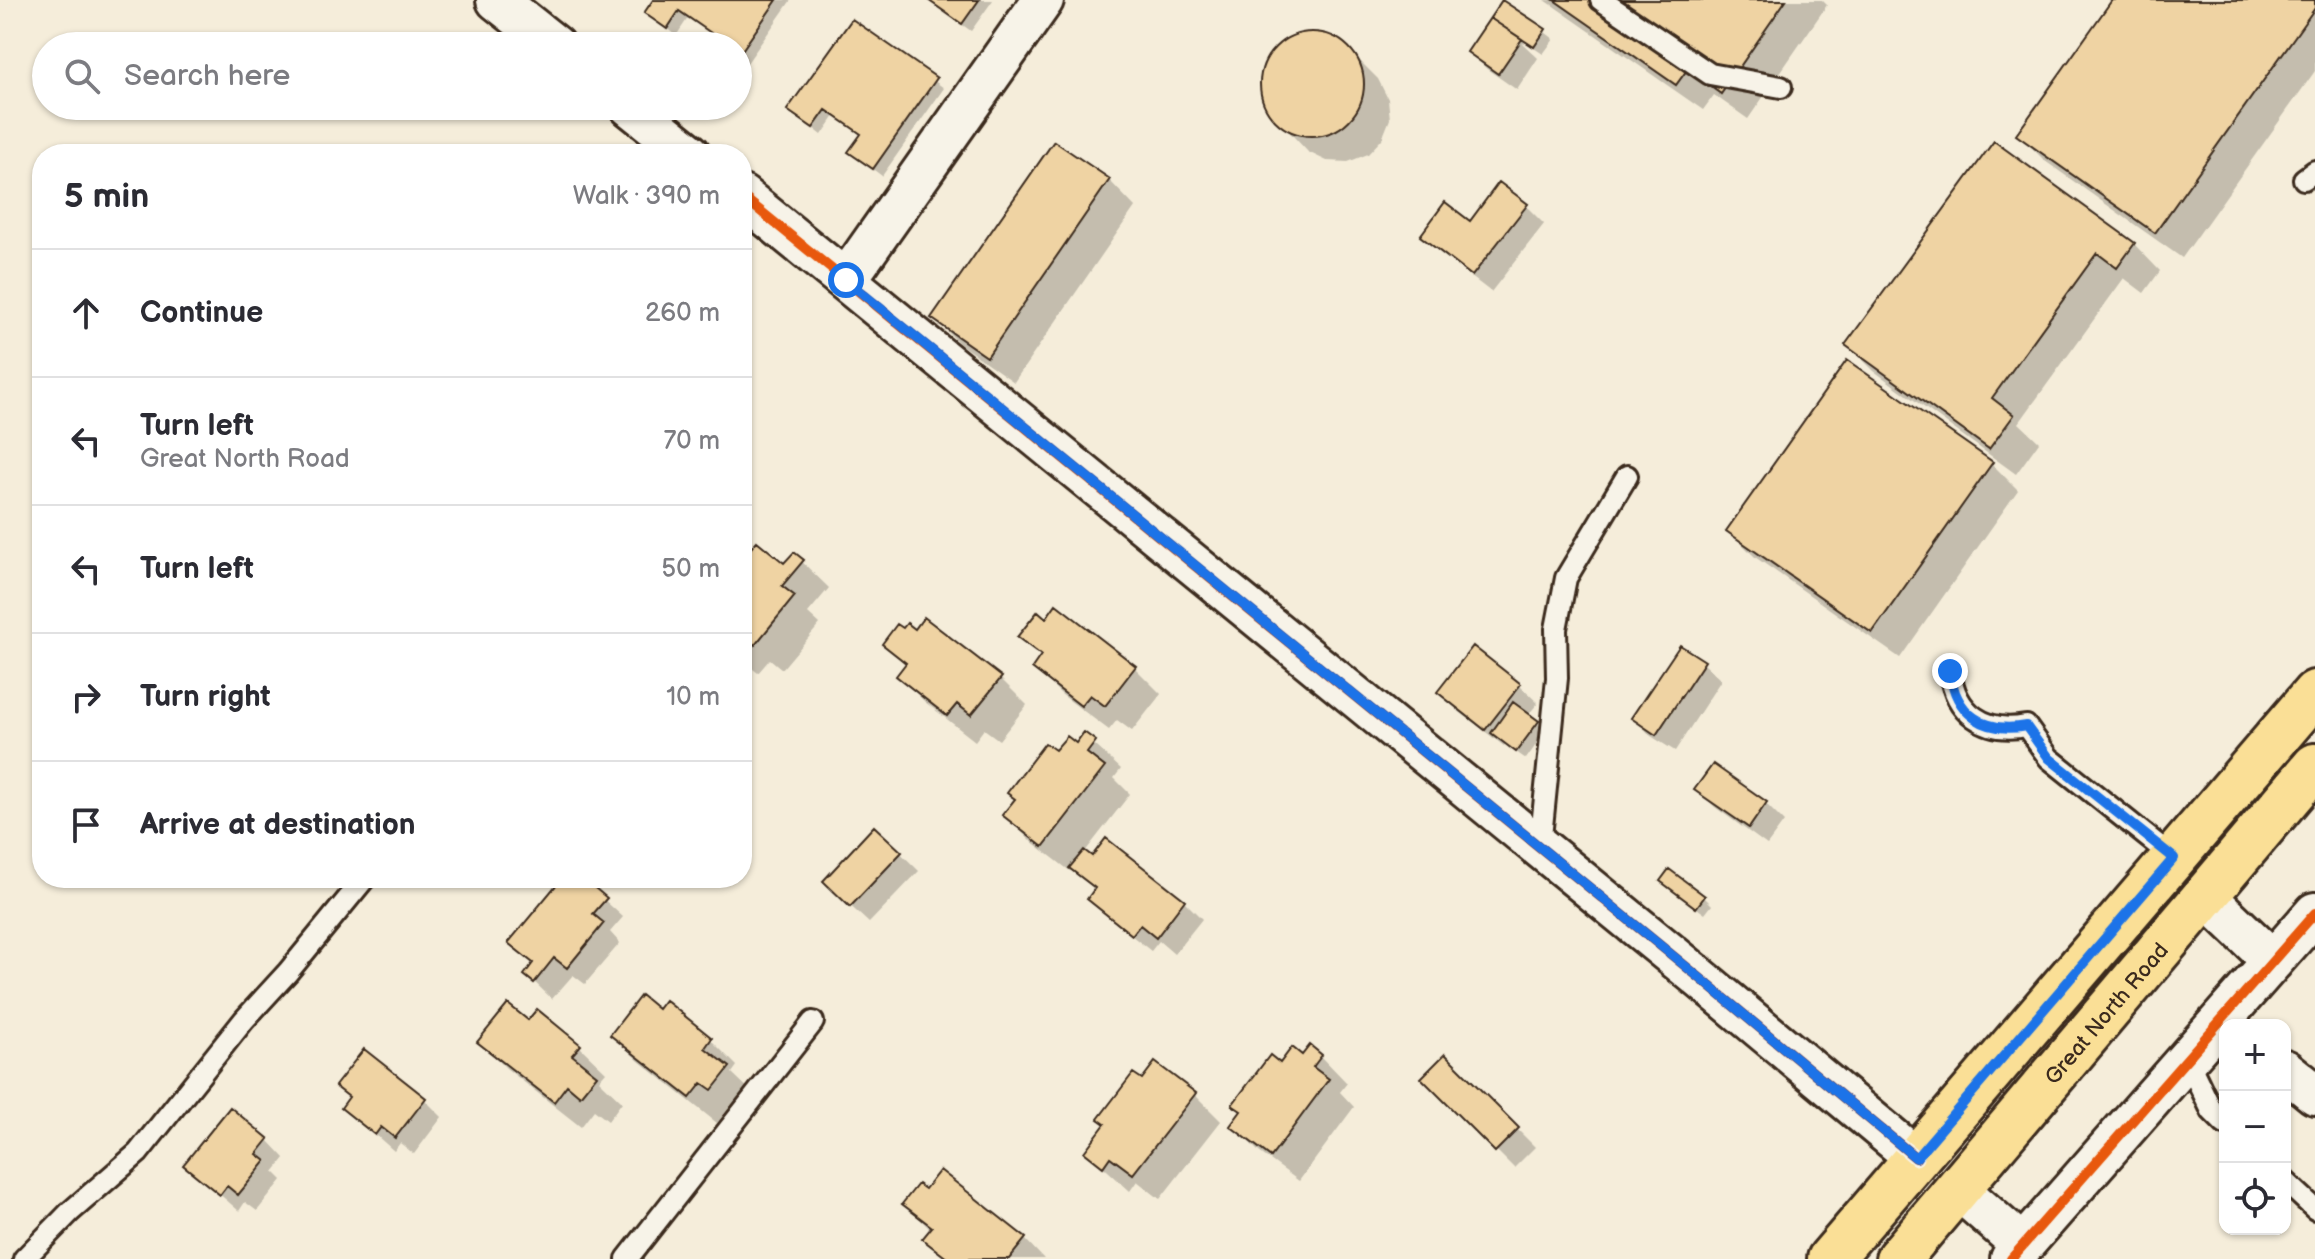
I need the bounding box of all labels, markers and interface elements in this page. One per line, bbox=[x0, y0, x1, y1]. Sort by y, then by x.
search box bbox=[32, 32, 752, 120]
icon: search bbox=[60, 54, 104, 98]
text: Search here bbox=[124, 58, 290, 94]
text: 5 min bbox=[64, 176, 149, 217]
text: Walk · 390 m bbox=[573, 181, 720, 212]
route start bbox=[828, 262, 864, 298]
icon: ahead bbox=[64, 291, 108, 335]
text: Continue bbox=[140, 295, 263, 331]
text: 260 m bbox=[645, 298, 720, 329]
text: Turn left bbox=[140, 408, 254, 444]
icon: left bbox=[64, 419, 108, 463]
text: 70 m bbox=[663, 426, 720, 457]
text: Great North Road bbox=[140, 444, 350, 475]
icon: left bbox=[64, 547, 108, 591]
text: Turn left bbox=[140, 551, 254, 587]
text: 50 m bbox=[661, 554, 720, 585]
route end bbox=[1932, 653, 1968, 689]
icon: right bbox=[64, 675, 108, 719]
text: Turn right bbox=[140, 679, 271, 715]
text: 10 m bbox=[666, 682, 720, 713]
icon: arrive bbox=[64, 803, 108, 847]
text: Arrive at destination bbox=[140, 807, 416, 843]
street label: Great North Road bbox=[2039, 938, 2175, 1091]
map controls bbox=[2219, 1019, 2291, 1235]
button: + bbox=[2219, 1019, 2291, 1091]
button: − bbox=[2219, 1091, 2291, 1163]
button: locate bbox=[2219, 1163, 2291, 1235]

